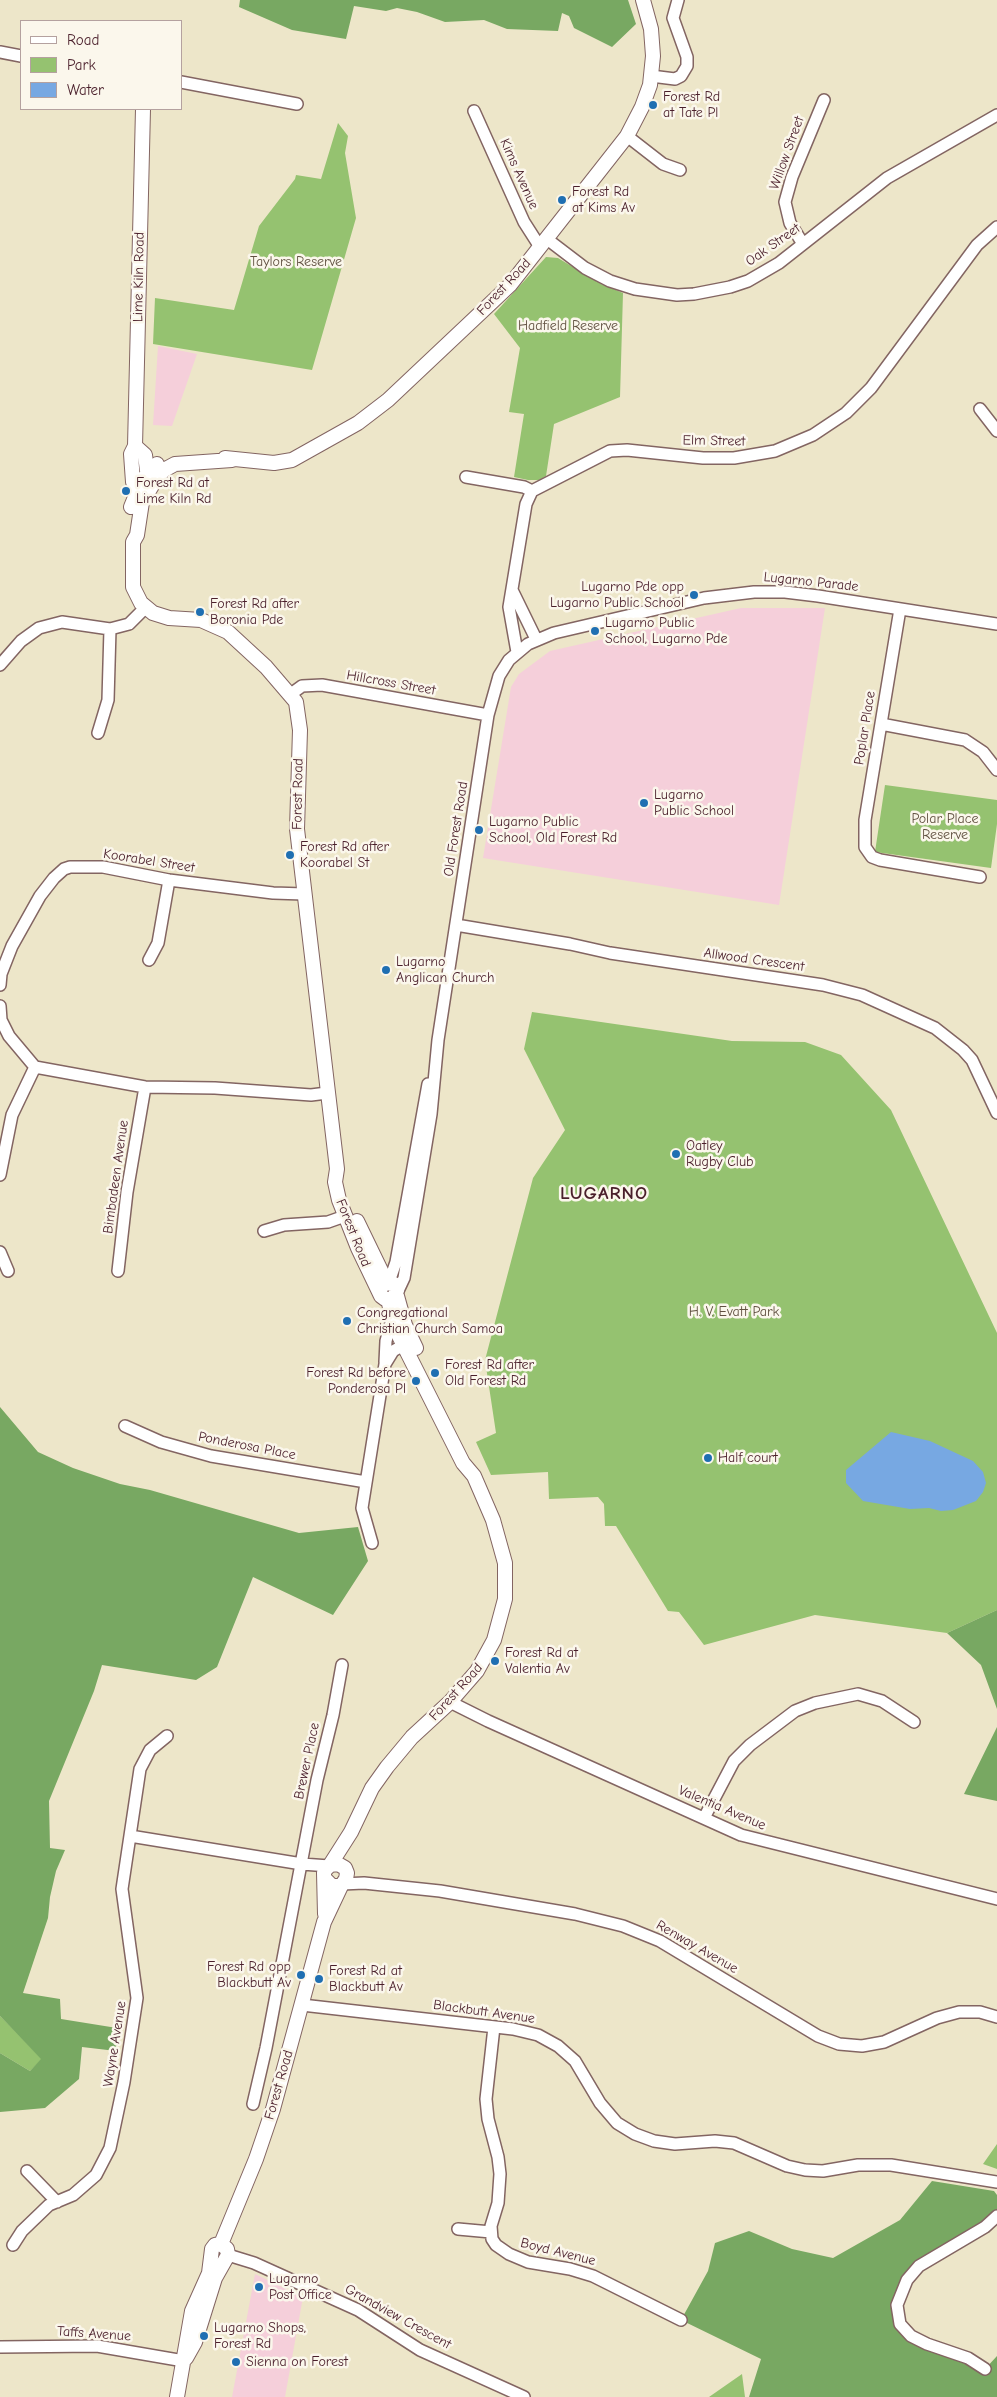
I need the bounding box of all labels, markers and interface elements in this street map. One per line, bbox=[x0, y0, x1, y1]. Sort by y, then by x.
legend bbox=[20, 20, 182, 110]
text: Road bbox=[67, 31, 99, 49]
text: Park bbox=[67, 56, 96, 74]
text: Water bbox=[67, 81, 104, 99]
place label: Forest Rd at Tate Pl bbox=[663, 89, 720, 121]
marker: Forest Rd at Tate Pl bbox=[647, 99, 659, 111]
street label: Willow Street bbox=[766, 114, 808, 192]
street label: Kims Avenue bbox=[496, 136, 542, 212]
place label: Forest Rd at Kims Av bbox=[572, 184, 635, 216]
marker: Forest Rd at Kims Av bbox=[556, 194, 568, 206]
street label: Oak Street bbox=[742, 220, 804, 270]
street label: Lime Kiln Road bbox=[130, 232, 148, 322]
park label: Taylors Reserve bbox=[250, 254, 342, 270]
street label: Forest Road bbox=[473, 255, 535, 319]
park label: Hadfield Reserve bbox=[518, 318, 618, 334]
street label: Elm Street bbox=[682, 432, 746, 450]
place label: Forest Rd at Lime Kiln Rd bbox=[136, 475, 212, 508]
marker: Forest Rd at Lime Kiln Rd bbox=[120, 485, 132, 497]
street label: Lugarno Parade bbox=[763, 569, 859, 595]
place label: Lugarno Pde opp Lugarno Public School bbox=[550, 579, 684, 612]
marker: Lugarno Pde opp Lugarno Public School bbox=[688, 589, 700, 601]
place label: Forest Rd after Boronia Pde bbox=[210, 596, 299, 628]
marker: Forest Rd after Boronia Pde bbox=[194, 606, 206, 618]
place label: Lugarno Public School, Lugarno Pde bbox=[605, 615, 728, 648]
marker: Lugarno Public School, Lugarno Pde bbox=[589, 625, 601, 637]
street label: Hillcross Street bbox=[345, 667, 437, 699]
street label: Poplar Place bbox=[851, 690, 879, 766]
street label: Forest Road bbox=[289, 758, 307, 830]
street label: Old Forest Road bbox=[440, 780, 472, 878]
place label: Lugarno Public School bbox=[654, 787, 734, 820]
marker: Lugarno Public School bbox=[638, 797, 650, 809]
park label: Polar Place Reserve bbox=[911, 811, 979, 844]
place label: Lugarno Public School, Old Forest Rd bbox=[489, 814, 617, 846]
marker: Lugarno Public School, Old Forest Rd bbox=[473, 824, 485, 836]
place label: Forest Rd after Koorabel St bbox=[300, 839, 389, 872]
street label: Koorabel Street bbox=[102, 845, 196, 877]
marker: Forest Rd after Koorabel St bbox=[284, 849, 296, 861]
street label: Allwood Crescent bbox=[703, 945, 805, 975]
place label: Lugarno Anglican Church bbox=[396, 954, 495, 986]
marker: Lugarno Anglican Church bbox=[380, 964, 392, 976]
street label: Bimbadeen Avenue bbox=[100, 1119, 132, 1235]
place label: Oatley Rugby Club bbox=[686, 1138, 754, 1170]
marker: Oatley Rugby Club bbox=[670, 1148, 682, 1160]
district label: LUGARNO bbox=[559, 1183, 649, 1205]
street label: Forest Road bbox=[332, 1197, 374, 1269]
park label: H. V. Evatt Park bbox=[689, 1304, 779, 1320]
place label: Congregational Christian Church Samoa bbox=[357, 1305, 503, 1338]
marker: Congregational Christian Church Samoa bbox=[341, 1315, 353, 1327]
place label: Forest Rd after Old Forest Rd bbox=[445, 1357, 534, 1390]
place label: Forest Rd before Ponderosa Pl bbox=[306, 1365, 406, 1398]
marker: Forest Rd after Old Forest Rd bbox=[429, 1367, 441, 1379]
marker: Forest Rd before Ponderosa Pl bbox=[410, 1375, 422, 1387]
street label: Ponderosa Place bbox=[197, 1428, 297, 1464]
place label: Half court bbox=[718, 1450, 778, 1466]
marker: Half court bbox=[702, 1452, 714, 1464]
place label: Forest Rd at Valentia Av bbox=[505, 1645, 578, 1678]
marker: Forest Rd at Valentia Av bbox=[489, 1655, 501, 1667]
street label: Forest Road bbox=[426, 1660, 486, 1724]
street label: Brewer Place bbox=[291, 1721, 323, 1801]
street label: Valentia Avenue bbox=[676, 1782, 768, 1834]
street label: Renway Avenue bbox=[653, 1917, 741, 1977]
place label: Forest Rd opp Blackbutt Av bbox=[207, 1959, 291, 1991]
place label: Forest Rd at Blackbutt Av bbox=[329, 1963, 403, 1995]
marker: Forest Rd opp Blackbutt Av bbox=[295, 1969, 307, 1981]
marker: Forest Rd at Blackbutt Av bbox=[313, 1973, 325, 1985]
street label: Blackbutt Avenue bbox=[432, 1997, 536, 2027]
street label: Wayne Avenue bbox=[100, 2000, 130, 2088]
street label: Forest Road bbox=[261, 2048, 297, 2122]
street label: Boyd Avenue bbox=[519, 2235, 597, 2269]
place label: Lugarno Post Office bbox=[269, 2271, 332, 2304]
marker: Lugarno Post Office bbox=[253, 2281, 265, 2293]
street label: Grandview Crescent bbox=[342, 2281, 454, 2353]
place label: Lugarno Shops, Forest Rd bbox=[214, 2320, 306, 2352]
street label: Taffs Avenue bbox=[56, 2323, 132, 2345]
marker: Lugarno Shops, Forest Rd bbox=[198, 2330, 210, 2342]
place label: Sienna on Forest bbox=[246, 2354, 348, 2370]
marker: Sienna on Forest bbox=[230, 2356, 242, 2368]

